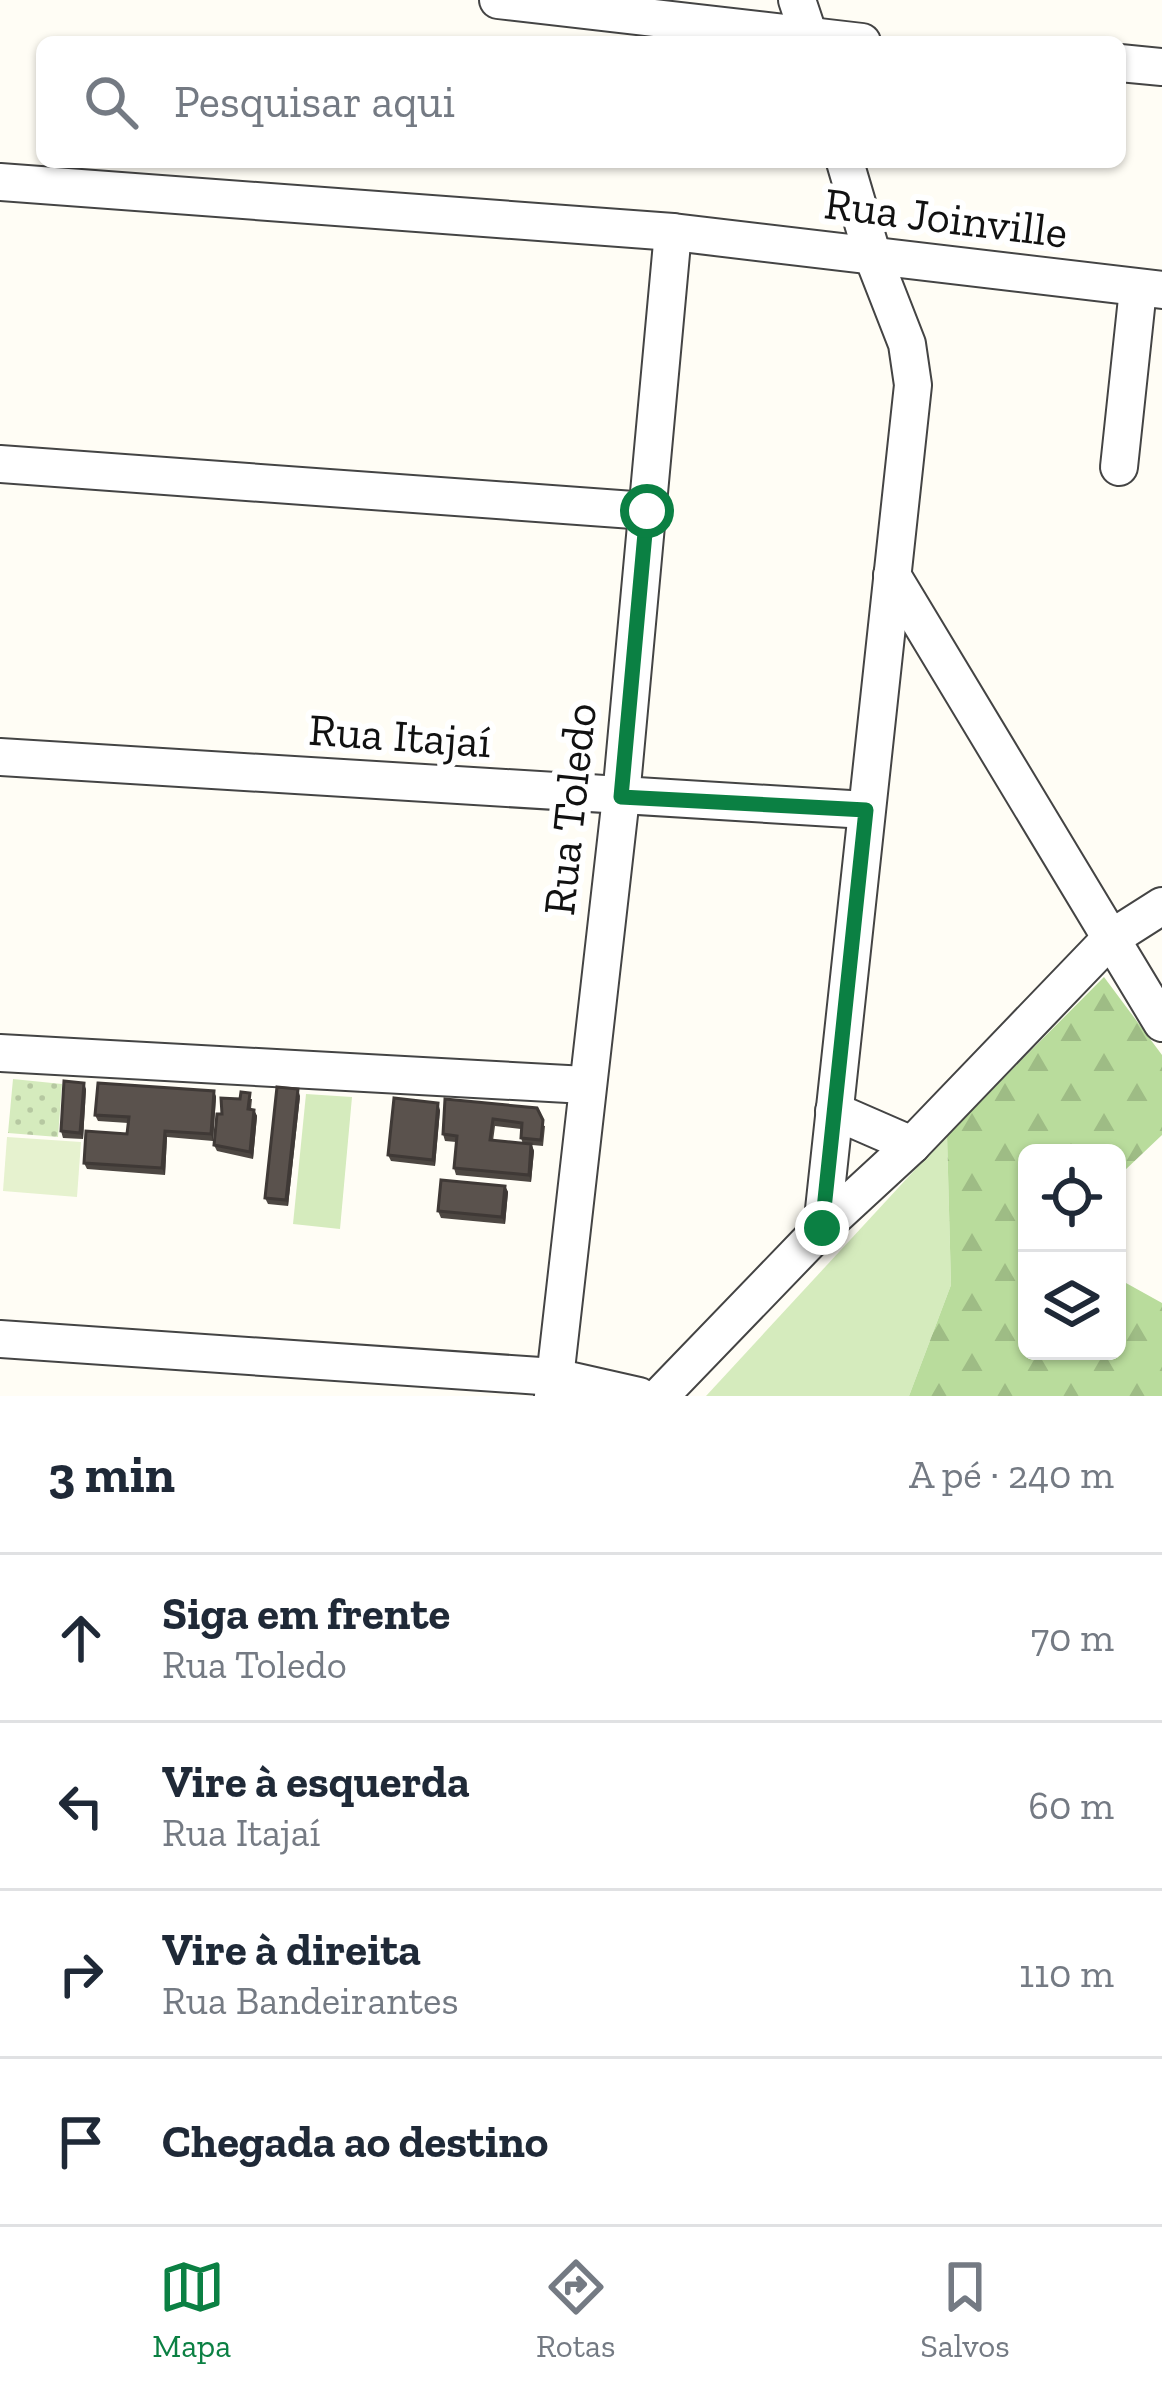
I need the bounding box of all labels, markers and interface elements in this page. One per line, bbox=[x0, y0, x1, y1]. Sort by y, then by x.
search box bbox=[36, 36, 1126, 168]
icon: search bbox=[78, 69, 144, 135]
text: Pesquisar aqui bbox=[174, 75, 455, 129]
street label: Rua Joinville bbox=[821, 176, 1071, 260]
route start bbox=[620, 484, 674, 538]
street label: Rua Toledo bbox=[532, 700, 608, 918]
street label: Rua Itajaí bbox=[307, 703, 493, 769]
map controls bbox=[1018, 1144, 1126, 1360]
button: locate bbox=[1018, 1144, 1126, 1252]
route end bbox=[795, 1201, 849, 1255]
button: layers bbox=[1018, 1252, 1126, 1360]
text: 3 min bbox=[48, 1444, 175, 1505]
text: A pé · 240 m bbox=[909, 1451, 1114, 1498]
text: Siga em frente bbox=[162, 1587, 450, 1641]
icon: ahead bbox=[48, 1605, 114, 1671]
text: 70 m bbox=[1031, 1614, 1114, 1661]
text: Rua Toledo bbox=[162, 1641, 347, 1688]
text: Vire à esquerda bbox=[162, 1755, 470, 1809]
icon: left bbox=[48, 1773, 114, 1839]
text: 60 m bbox=[1028, 1782, 1114, 1829]
text: Rua Itajaí bbox=[162, 1809, 320, 1856]
text: Vire à direita bbox=[162, 1923, 421, 1977]
icon: right bbox=[48, 1941, 114, 2007]
text: 110 m bbox=[1019, 1950, 1114, 1997]
text: Rua Bandeirantes bbox=[162, 1977, 458, 2024]
icon: arrive bbox=[48, 2109, 114, 2175]
text: Chegada ao destino bbox=[162, 2115, 548, 2169]
tab: Mapa bbox=[152, 2254, 231, 2365]
tab: Rotas bbox=[536, 2254, 615, 2365]
tab: Salvos bbox=[920, 2254, 1010, 2365]

